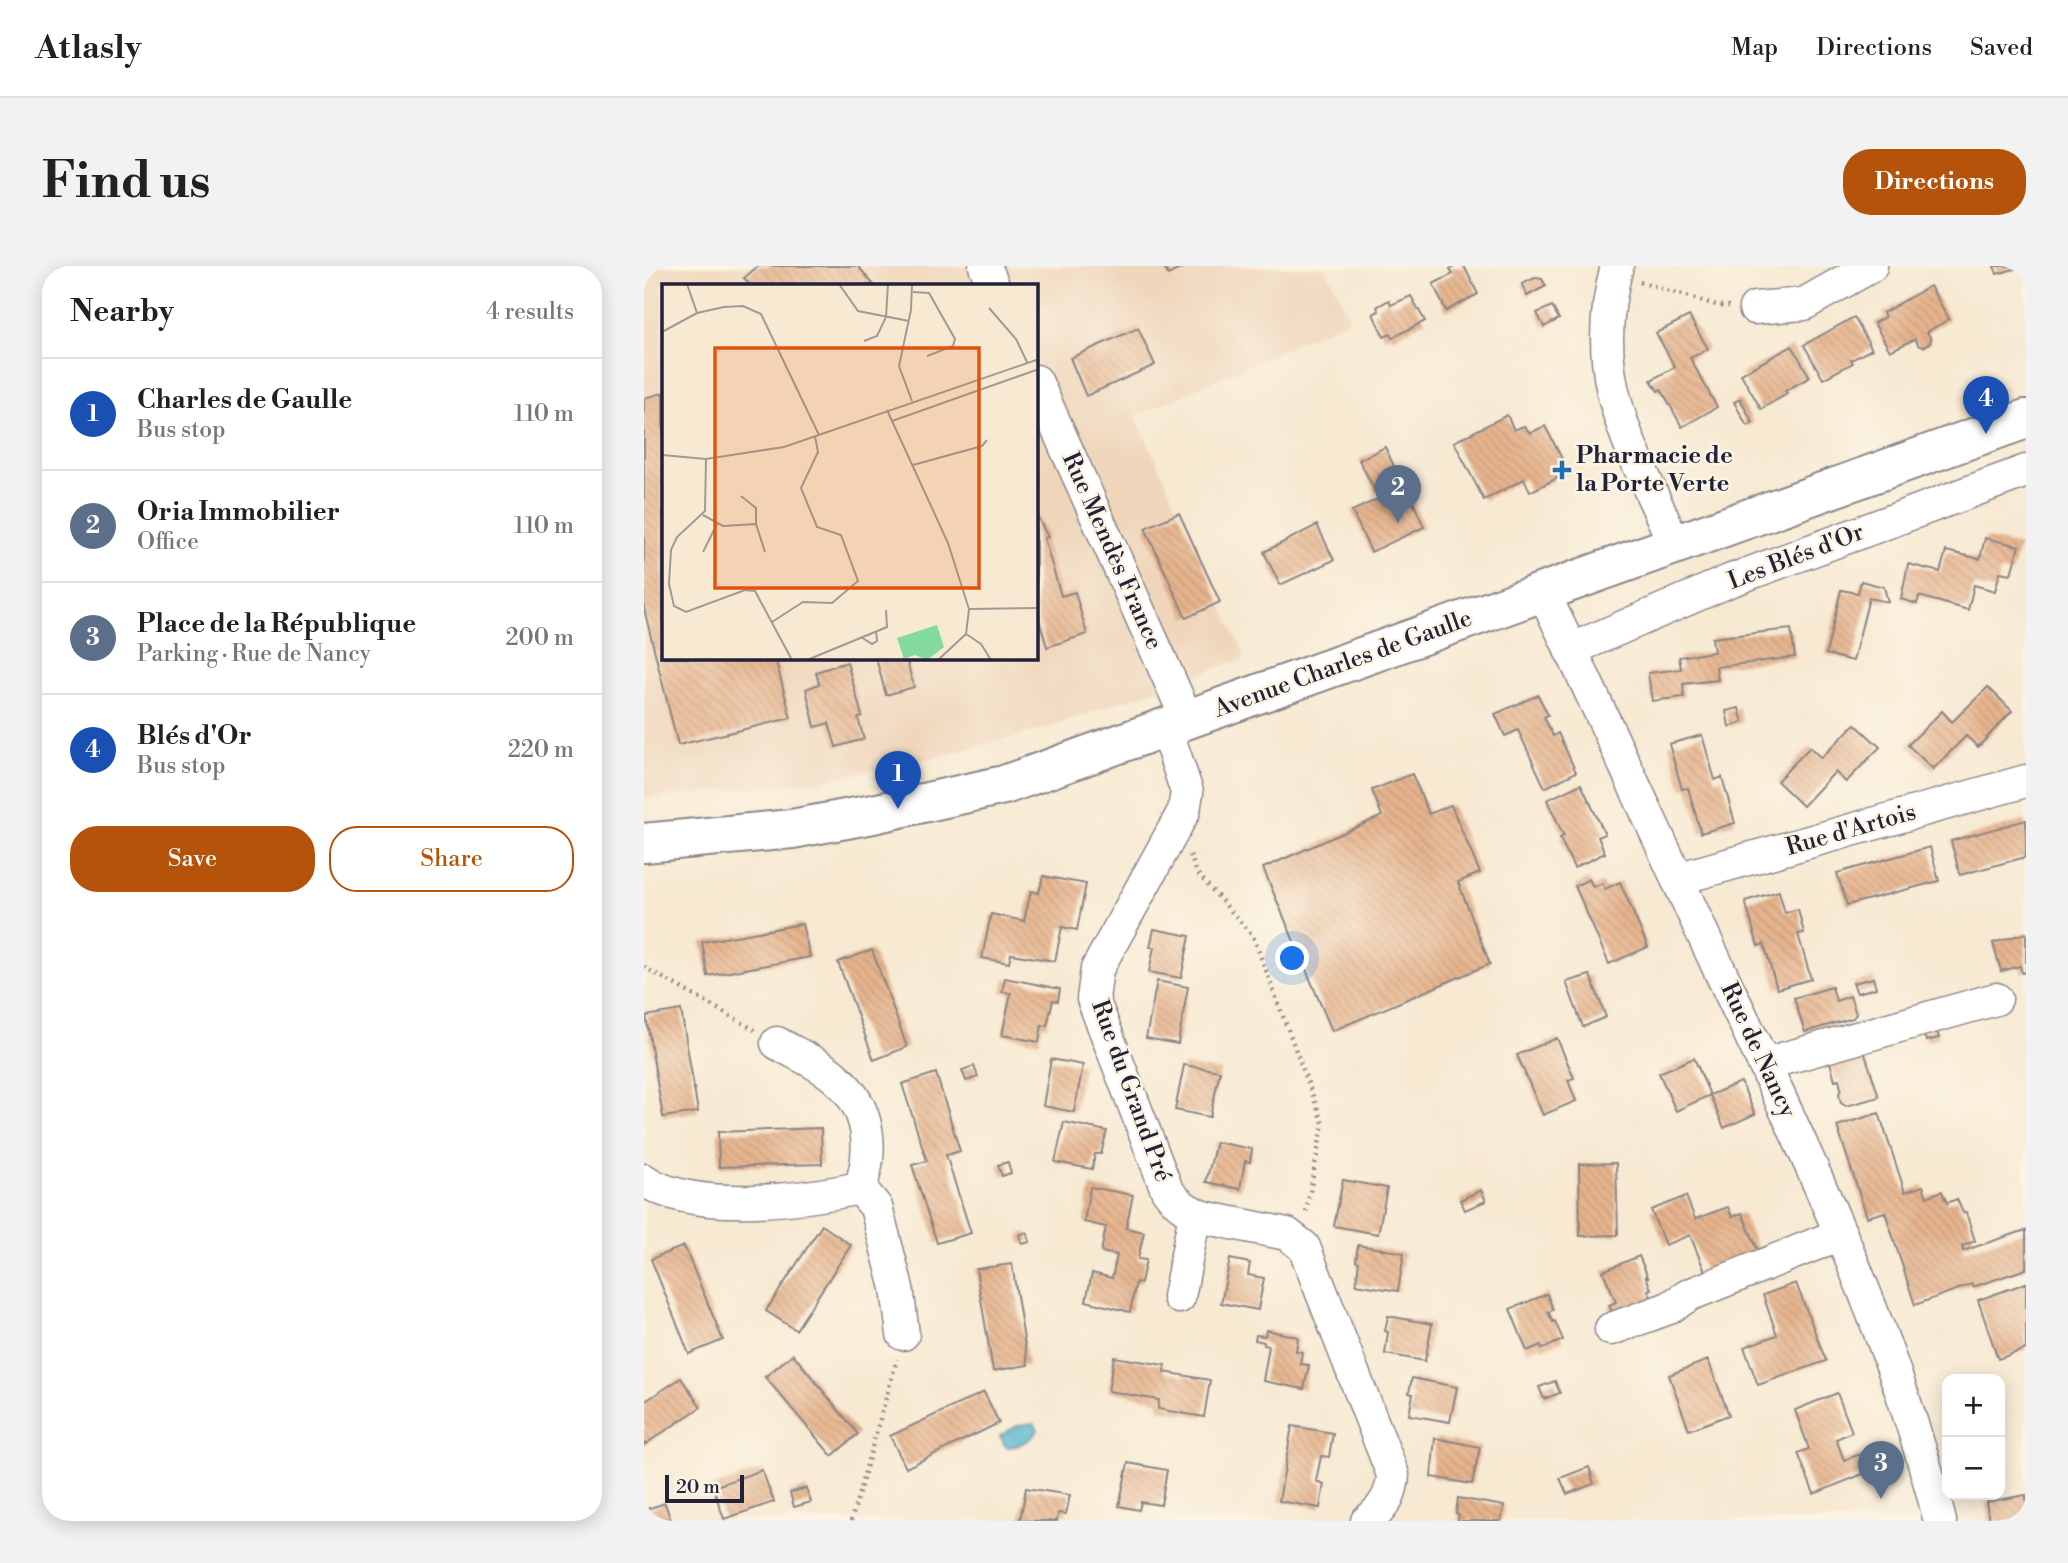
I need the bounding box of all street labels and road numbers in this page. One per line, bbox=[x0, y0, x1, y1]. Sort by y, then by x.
street label: Rue Mendès France bbox=[1055, 448, 1169, 654]
street label: Les Blés d'Or bbox=[1724, 517, 1868, 597]
street label: Avenue Charles de Gaulle bbox=[1209, 603, 1476, 725]
street label: Rue d'Artois bbox=[1782, 797, 1920, 863]
street label: Rue de Nancy bbox=[1714, 978, 1803, 1123]
street label: Rue du Grand Pré bbox=[1084, 996, 1178, 1186]

